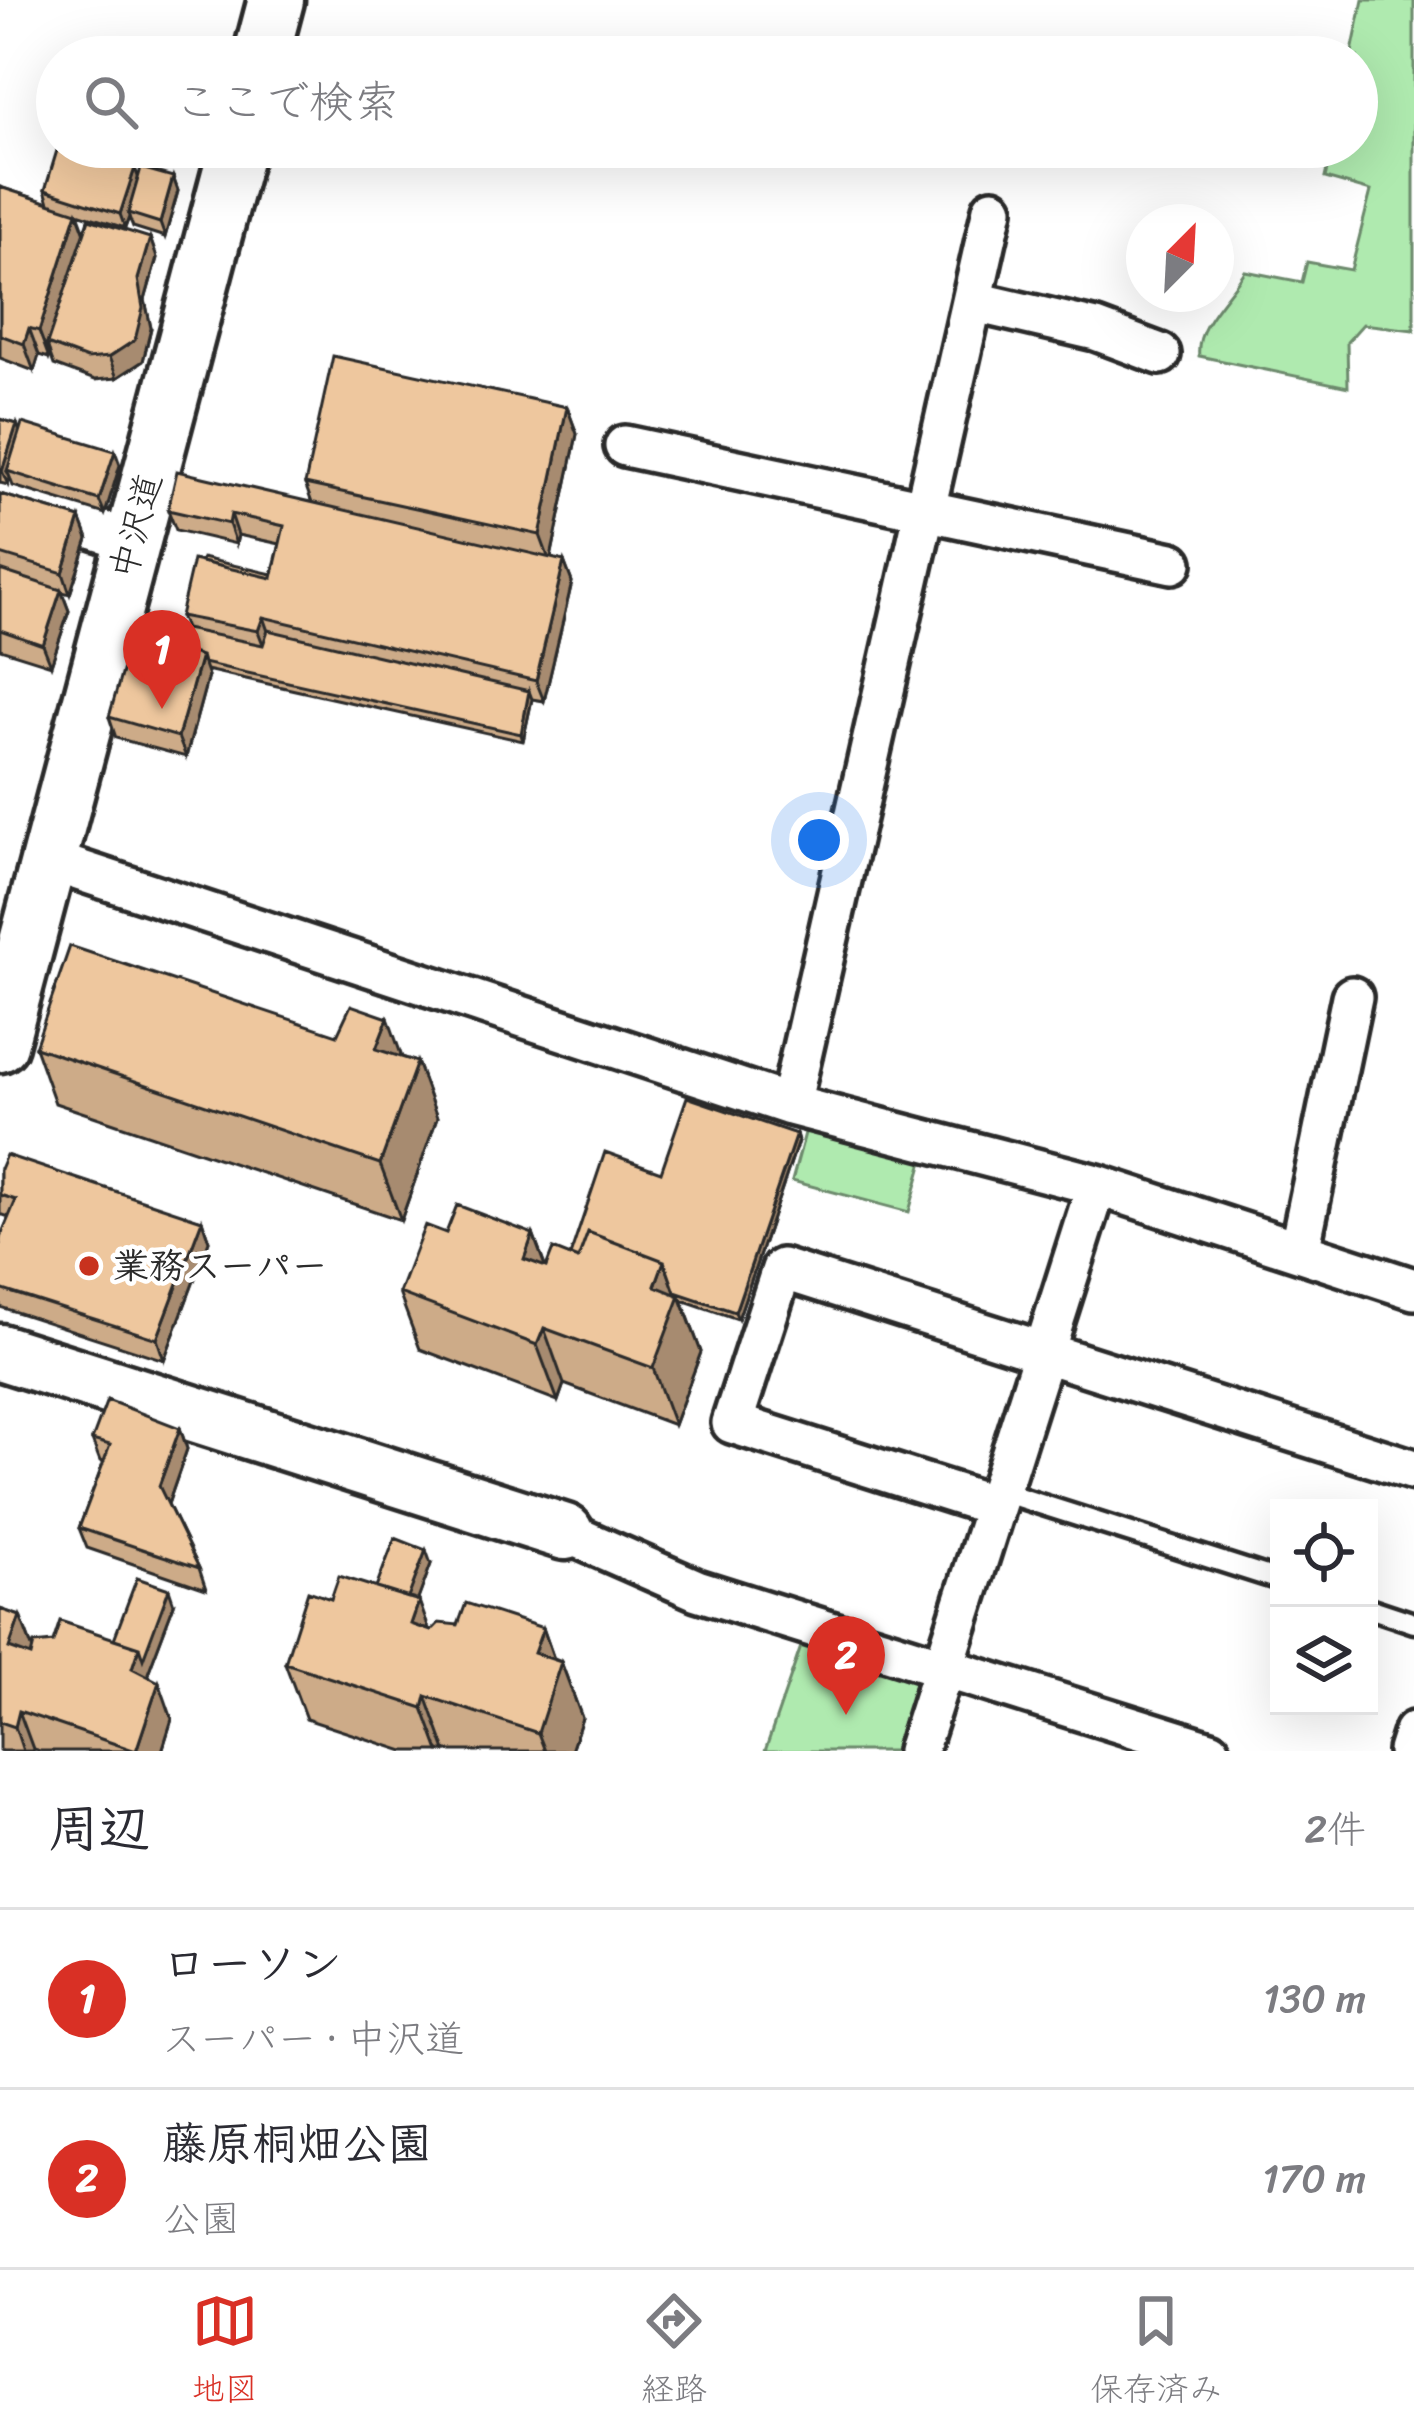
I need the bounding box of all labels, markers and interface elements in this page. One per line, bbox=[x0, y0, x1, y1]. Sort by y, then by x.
search box bbox=[36, 36, 1378, 168]
text: ここで検索 bbox=[174, 62, 399, 142]
icon: search bbox=[78, 69, 144, 135]
north arrow bbox=[1126, 204, 1234, 312]
street label: 中沢道 bbox=[91, 466, 181, 586]
pin: 1 bbox=[123, 610, 201, 709]
your location bbox=[789, 810, 849, 870]
place label: 業務スーパー bbox=[113, 1234, 328, 1298]
marker: 業務スーパー bbox=[76, 1253, 102, 1279]
map controls bbox=[1270, 1499, 1378, 1715]
button: locate bbox=[1270, 1499, 1378, 1607]
button: layers bbox=[1270, 1607, 1378, 1715]
pin: 2 bbox=[807, 1616, 885, 1715]
text: 周辺 bbox=[48, 1784, 150, 1874]
text: 2件 bbox=[1304, 1795, 1366, 1864]
text: ローソン bbox=[162, 1924, 342, 2004]
text: 1 bbox=[79, 1964, 95, 2033]
text: 130 m bbox=[1263, 1964, 1366, 2033]
text: スーパー · 中沢道 bbox=[162, 2004, 464, 2073]
text: 藤原桐畑公園 bbox=[162, 2104, 432, 2184]
text: 2 bbox=[76, 2144, 98, 2213]
text: 170 m bbox=[1262, 2144, 1366, 2213]
text: 公園 bbox=[162, 2184, 240, 2253]
tab: 地図 bbox=[192, 2288, 258, 2418]
tab: 経路 bbox=[641, 2288, 707, 2418]
tab: 保存済み bbox=[1090, 2288, 1222, 2418]

